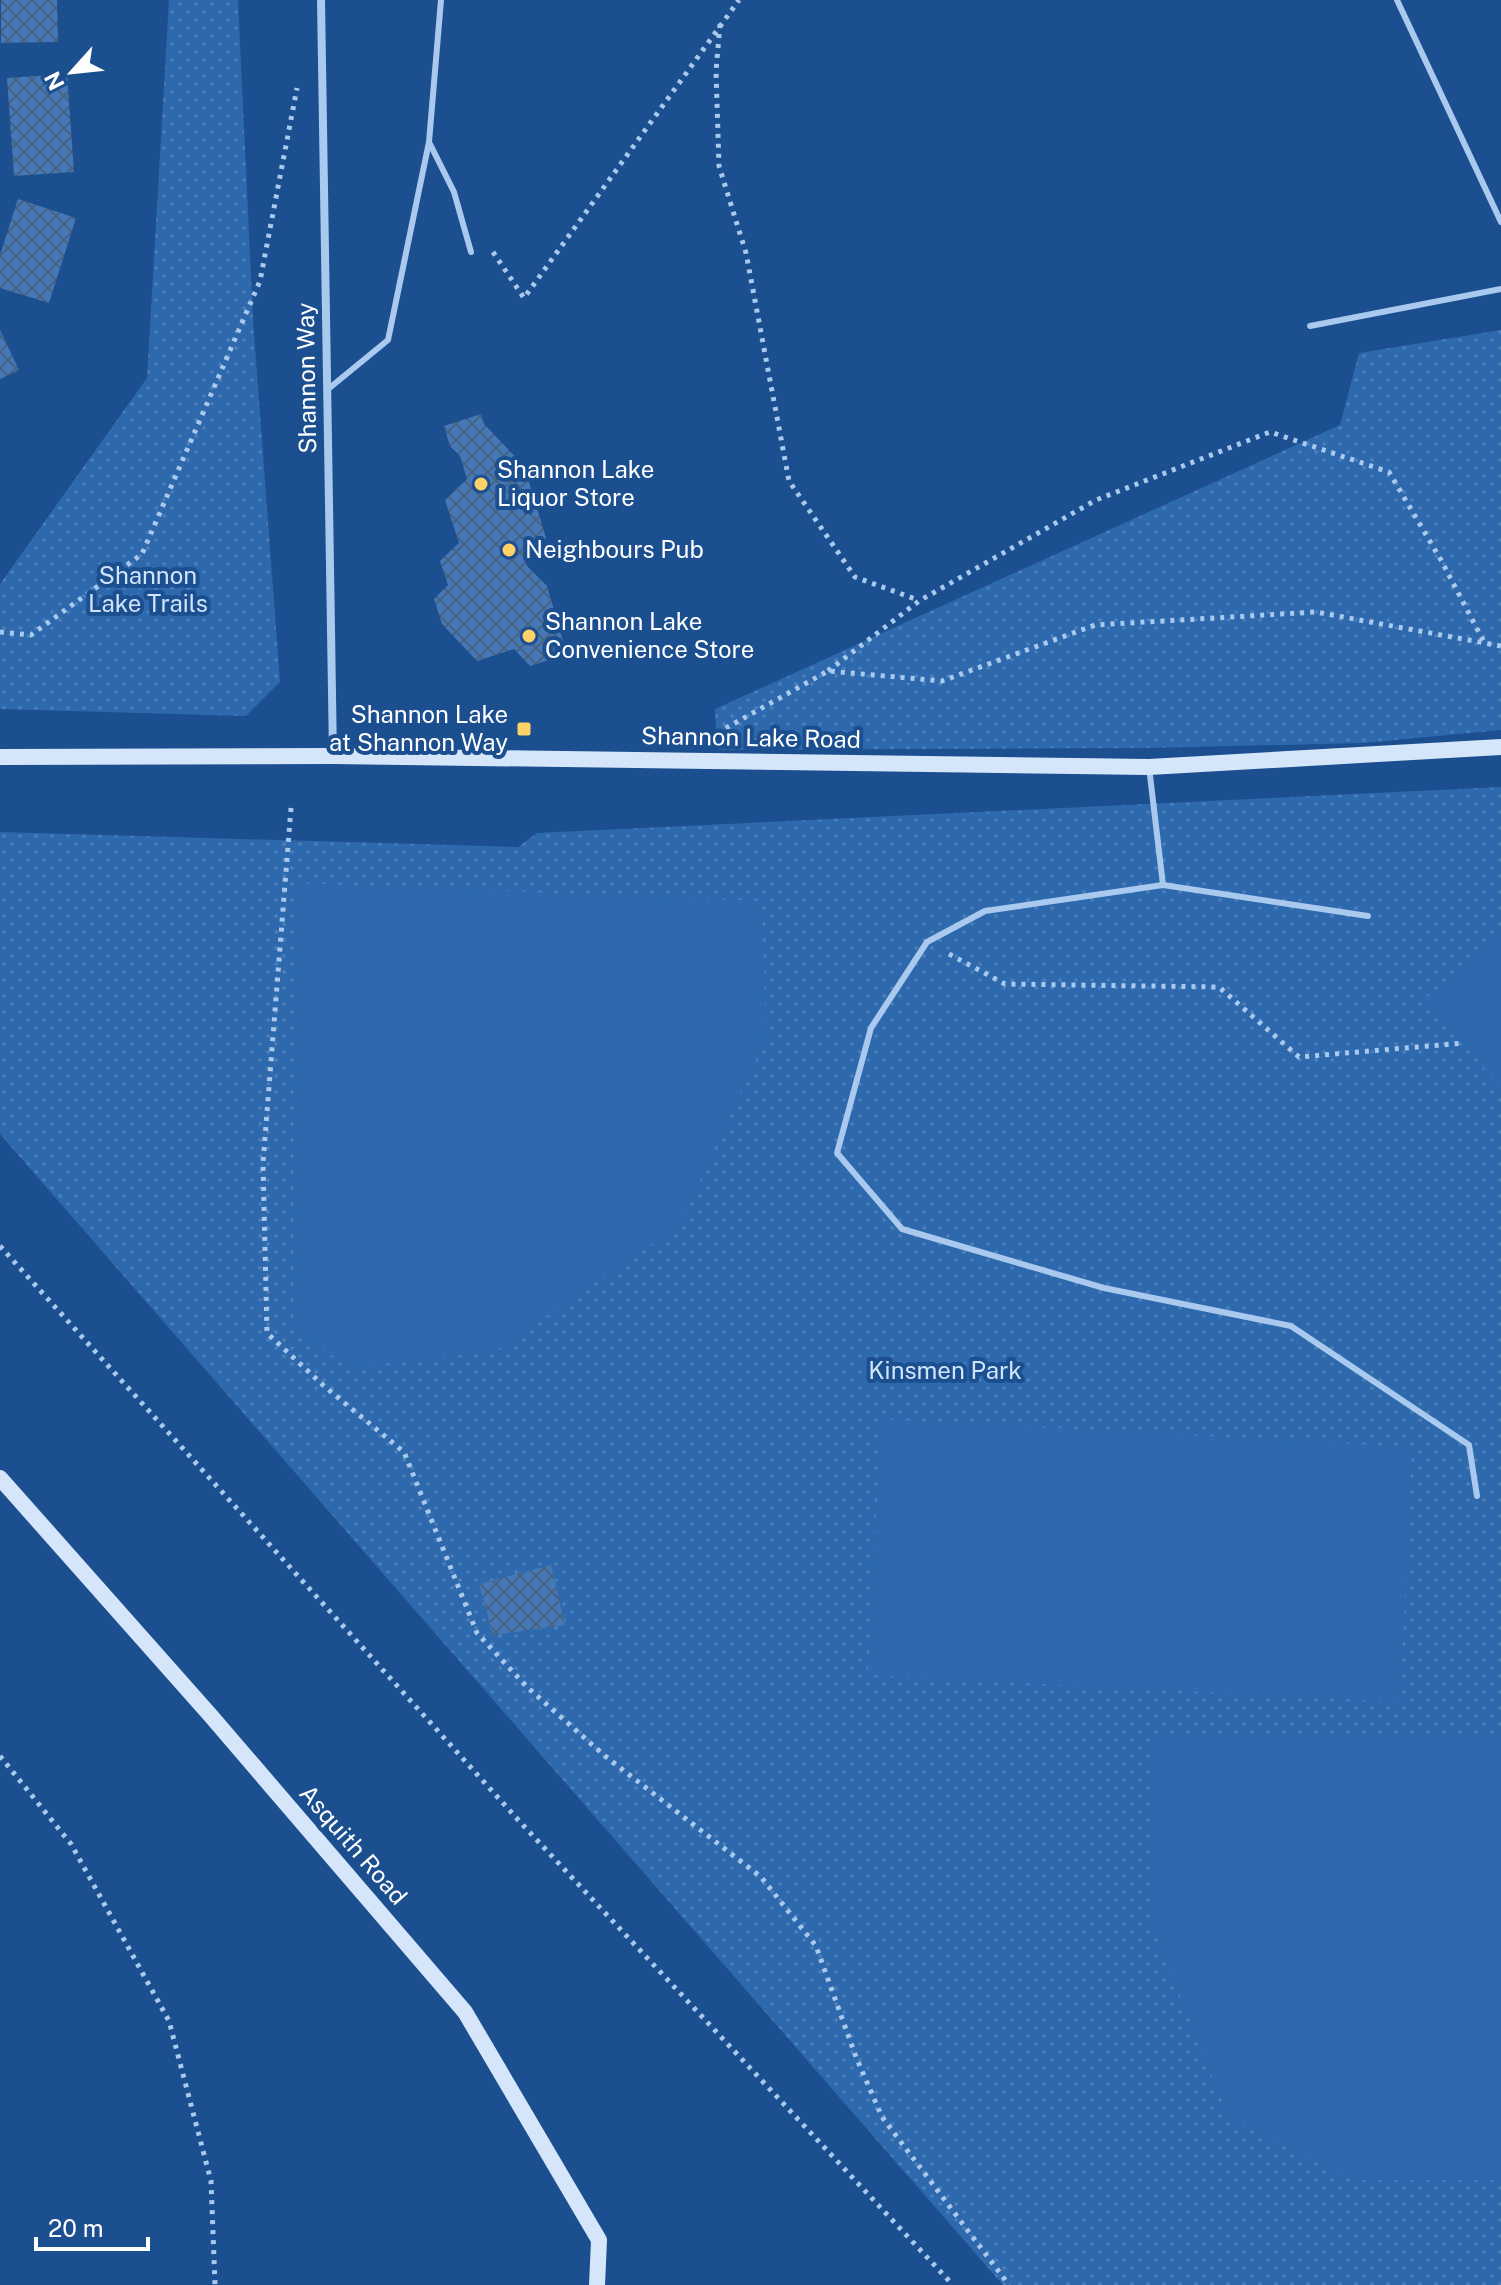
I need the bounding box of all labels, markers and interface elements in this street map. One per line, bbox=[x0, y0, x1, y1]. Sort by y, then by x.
north arrow bbox=[32, 32, 112, 112]
text: N bbox=[39, 68, 70, 95]
street label: Shannon Way bbox=[291, 302, 321, 454]
place label: Shannon Lake Liquor Store bbox=[497, 455, 654, 511]
marker: Shannon Lake Liquor Store bbox=[472, 475, 490, 493]
place label: Neighbours Pub bbox=[525, 535, 704, 563]
marker: Neighbours Pub bbox=[500, 541, 518, 559]
park label: Shannon Lake Trails bbox=[88, 561, 208, 617]
place label: Shannon Lake Convenience Store bbox=[545, 607, 754, 663]
marker: Shannon Lake Convenience Store bbox=[520, 627, 538, 645]
place label: Shannon Lake at Shannon Way bbox=[329, 700, 508, 756]
marker: Shannon Lake at Shannon Way bbox=[515, 720, 533, 738]
street label: Shannon Lake Road bbox=[641, 721, 861, 753]
park label: Kinsmen Park bbox=[868, 1356, 1022, 1384]
street label: Asquith Road bbox=[294, 1779, 413, 1910]
scale bar bbox=[36, 2201, 148, 2251]
text: 20 m bbox=[48, 2214, 104, 2242]

